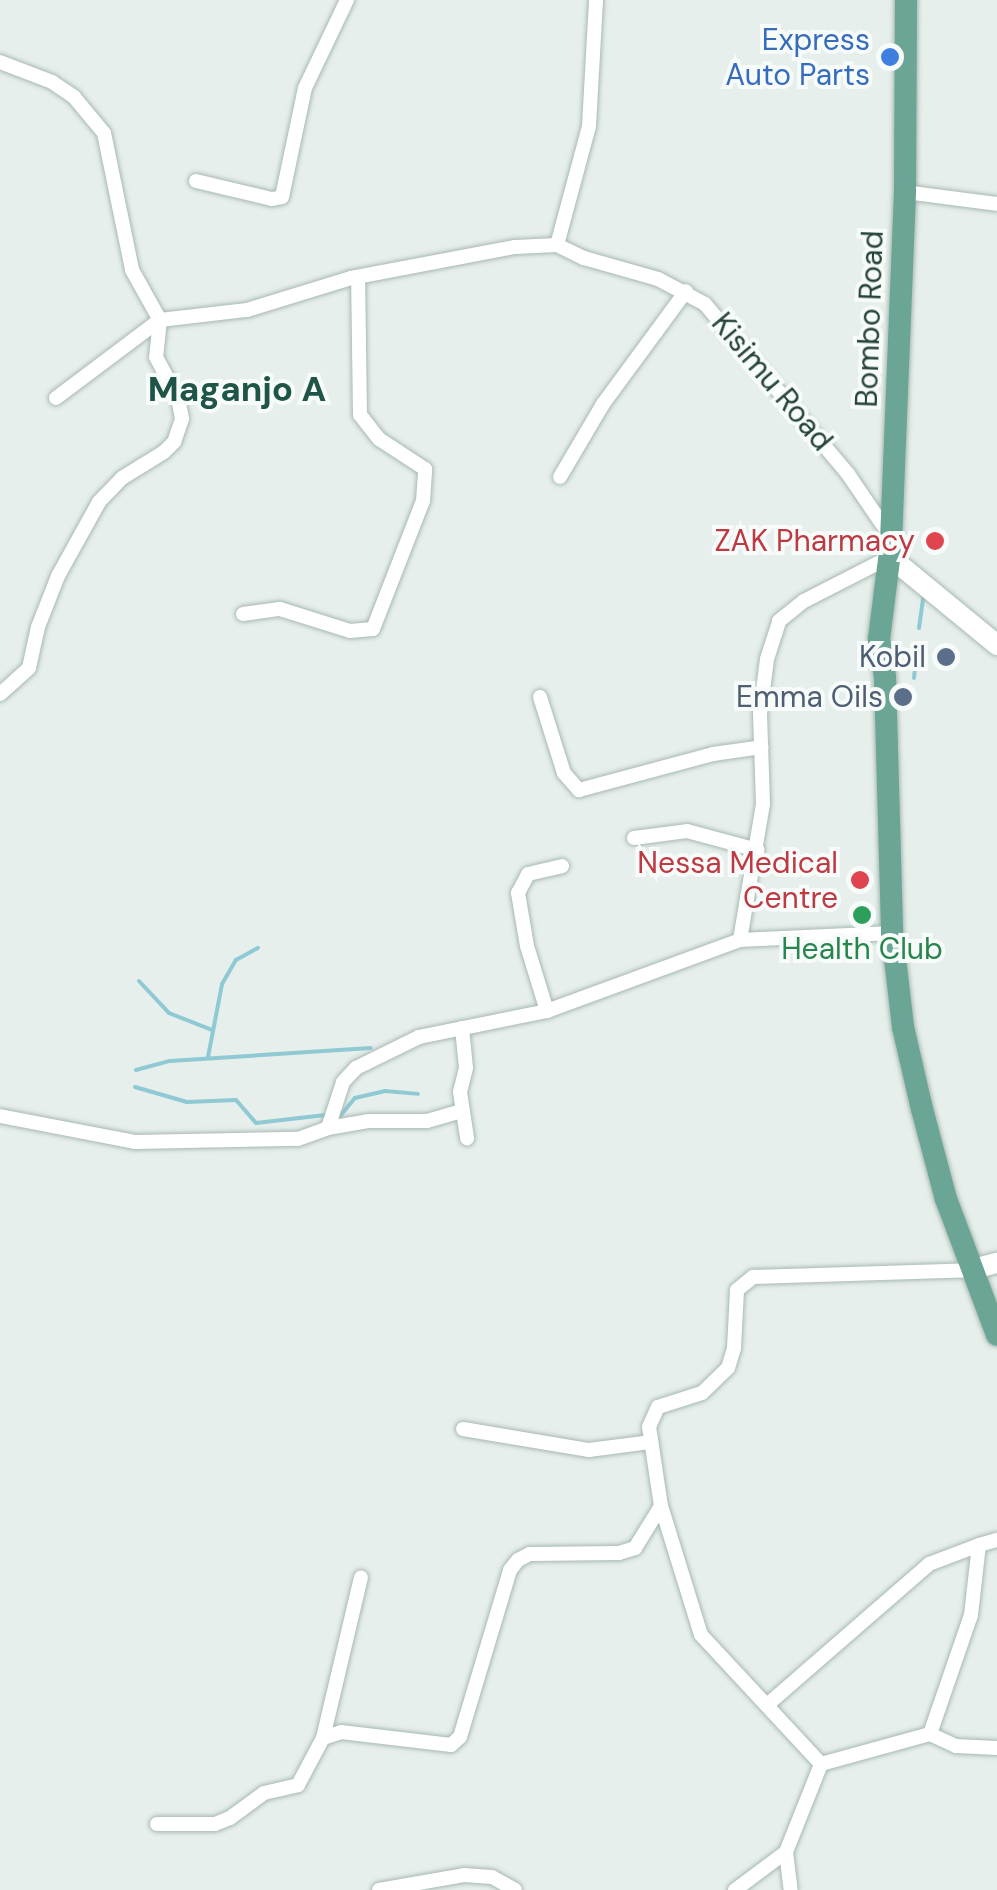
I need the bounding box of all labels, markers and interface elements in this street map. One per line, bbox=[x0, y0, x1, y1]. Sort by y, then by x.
place label: Express Auto Parts bbox=[725, 22, 870, 92]
marker: Express Auto Parts bbox=[879, 46, 901, 68]
street label: Bombo Road bbox=[849, 230, 891, 408]
street label: Kisimu Road bbox=[704, 306, 840, 458]
district label: Maganjo A bbox=[148, 368, 326, 410]
place label: ZAK Pharmacy bbox=[714, 523, 915, 559]
marker: ZAK Pharmacy bbox=[924, 530, 946, 552]
place label: Kobil bbox=[859, 639, 926, 675]
marker: Kobil bbox=[935, 646, 957, 668]
place label: Emma Oils bbox=[736, 679, 883, 715]
marker: Emma Oils bbox=[892, 686, 914, 708]
place label: Nessa Medical Centre bbox=[637, 845, 838, 916]
marker: Nessa Medical Centre bbox=[847, 867, 873, 893]
marker: Health Club bbox=[851, 904, 873, 926]
place label: Health Club bbox=[781, 931, 943, 967]

